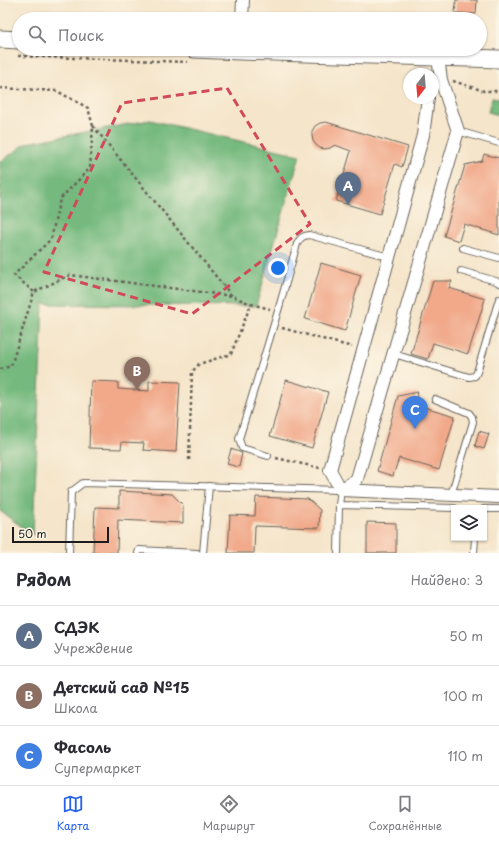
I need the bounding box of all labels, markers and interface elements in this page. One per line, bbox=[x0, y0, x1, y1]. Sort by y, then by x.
search box bbox=[12, 12, 487, 56]
icon: search bbox=[26, 23, 48, 45]
text: Поиск bbox=[58, 23, 104, 46]
north arrow bbox=[403, 68, 439, 104]
pin: A bbox=[335, 172, 361, 205]
your location bbox=[268, 258, 288, 278]
pin: B bbox=[124, 357, 150, 390]
pin: C bbox=[402, 396, 428, 429]
map controls bbox=[451, 505, 487, 541]
button: layers bbox=[451, 505, 487, 541]
scale bar bbox=[12, 525, 109, 544]
text: 50 m bbox=[18, 525, 47, 542]
text: Рядом bbox=[16, 566, 71, 592]
text: Найдено: 3 bbox=[411, 570, 483, 589]
text: СДЭК bbox=[54, 615, 99, 638]
text: A bbox=[24, 626, 34, 645]
text: 50 m bbox=[449, 626, 483, 645]
text: Учреждение bbox=[54, 638, 133, 657]
text: Детский сад №15 bbox=[54, 675, 190, 698]
text: B bbox=[25, 686, 33, 705]
text: 100 m bbox=[443, 686, 483, 705]
text: Школа bbox=[54, 698, 98, 717]
text: Фасоль bbox=[54, 735, 111, 758]
text: C bbox=[24, 746, 34, 765]
text: 110 m bbox=[448, 746, 483, 765]
text: Супермаркет bbox=[54, 758, 141, 777]
tab: Карта bbox=[57, 793, 89, 834]
tab: Маршрут bbox=[203, 793, 255, 834]
tab: Сохранённые bbox=[369, 793, 442, 834]

